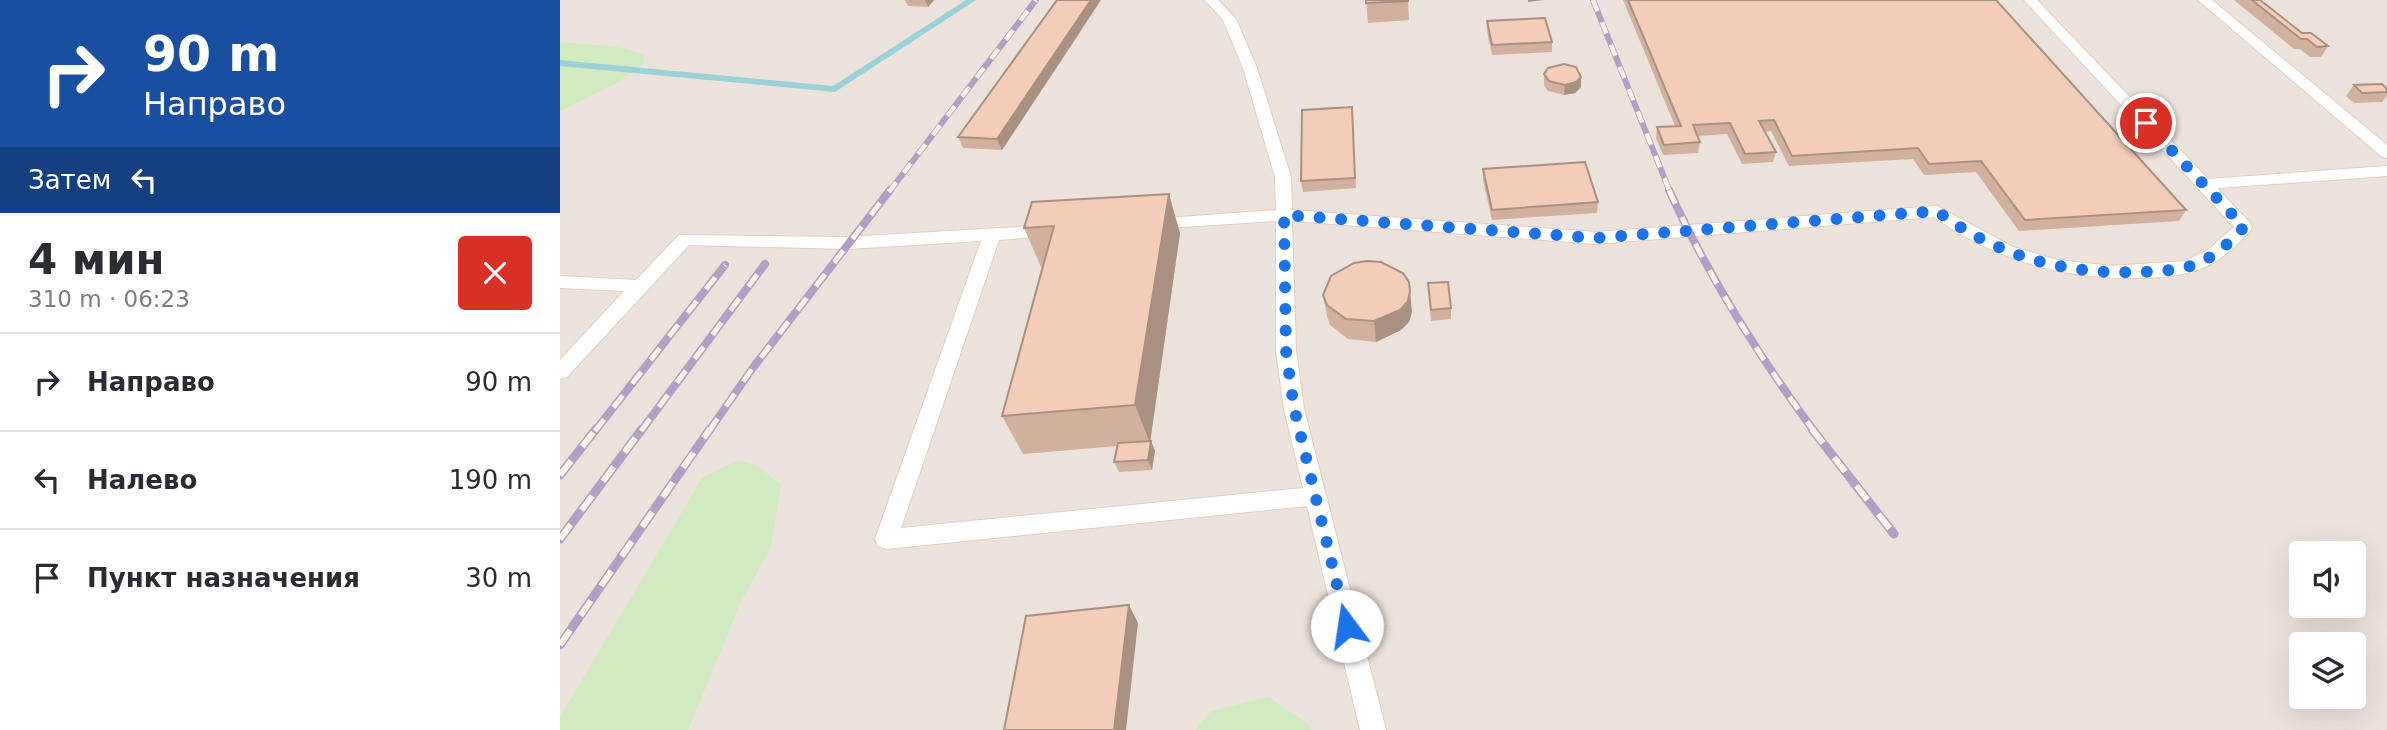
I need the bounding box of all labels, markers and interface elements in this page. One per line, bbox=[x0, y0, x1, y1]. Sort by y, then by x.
text: 90 m bbox=[143, 26, 279, 83]
icon: right bbox=[28, 28, 119, 119]
text: Направо bbox=[143, 85, 286, 123]
pin bbox=[2116, 93, 2176, 153]
icon: arrive bbox=[2127, 104, 2165, 142]
icon: left bbox=[125, 161, 163, 199]
text: Затем bbox=[28, 165, 111, 195]
text: 4 мин bbox=[28, 235, 165, 284]
button: close bbox=[458, 236, 532, 310]
text: 310 m · 06:23 bbox=[28, 286, 190, 312]
icon: right bbox=[28, 363, 66, 401]
text: Направо bbox=[87, 367, 215, 397]
text: 90 m bbox=[465, 367, 532, 397]
icon: left bbox=[28, 461, 66, 499]
text: Налево bbox=[87, 465, 197, 495]
text: 190 m bbox=[449, 465, 532, 495]
map controls bbox=[2289, 541, 2366, 709]
button: sound bbox=[2289, 541, 2366, 618]
icon: arrive bbox=[28, 559, 66, 597]
text: Пункт назначения bbox=[87, 563, 360, 593]
text: 30 m bbox=[465, 563, 532, 593]
position arrow bbox=[1310, 589, 1384, 663]
button: layers bbox=[2289, 632, 2366, 709]

